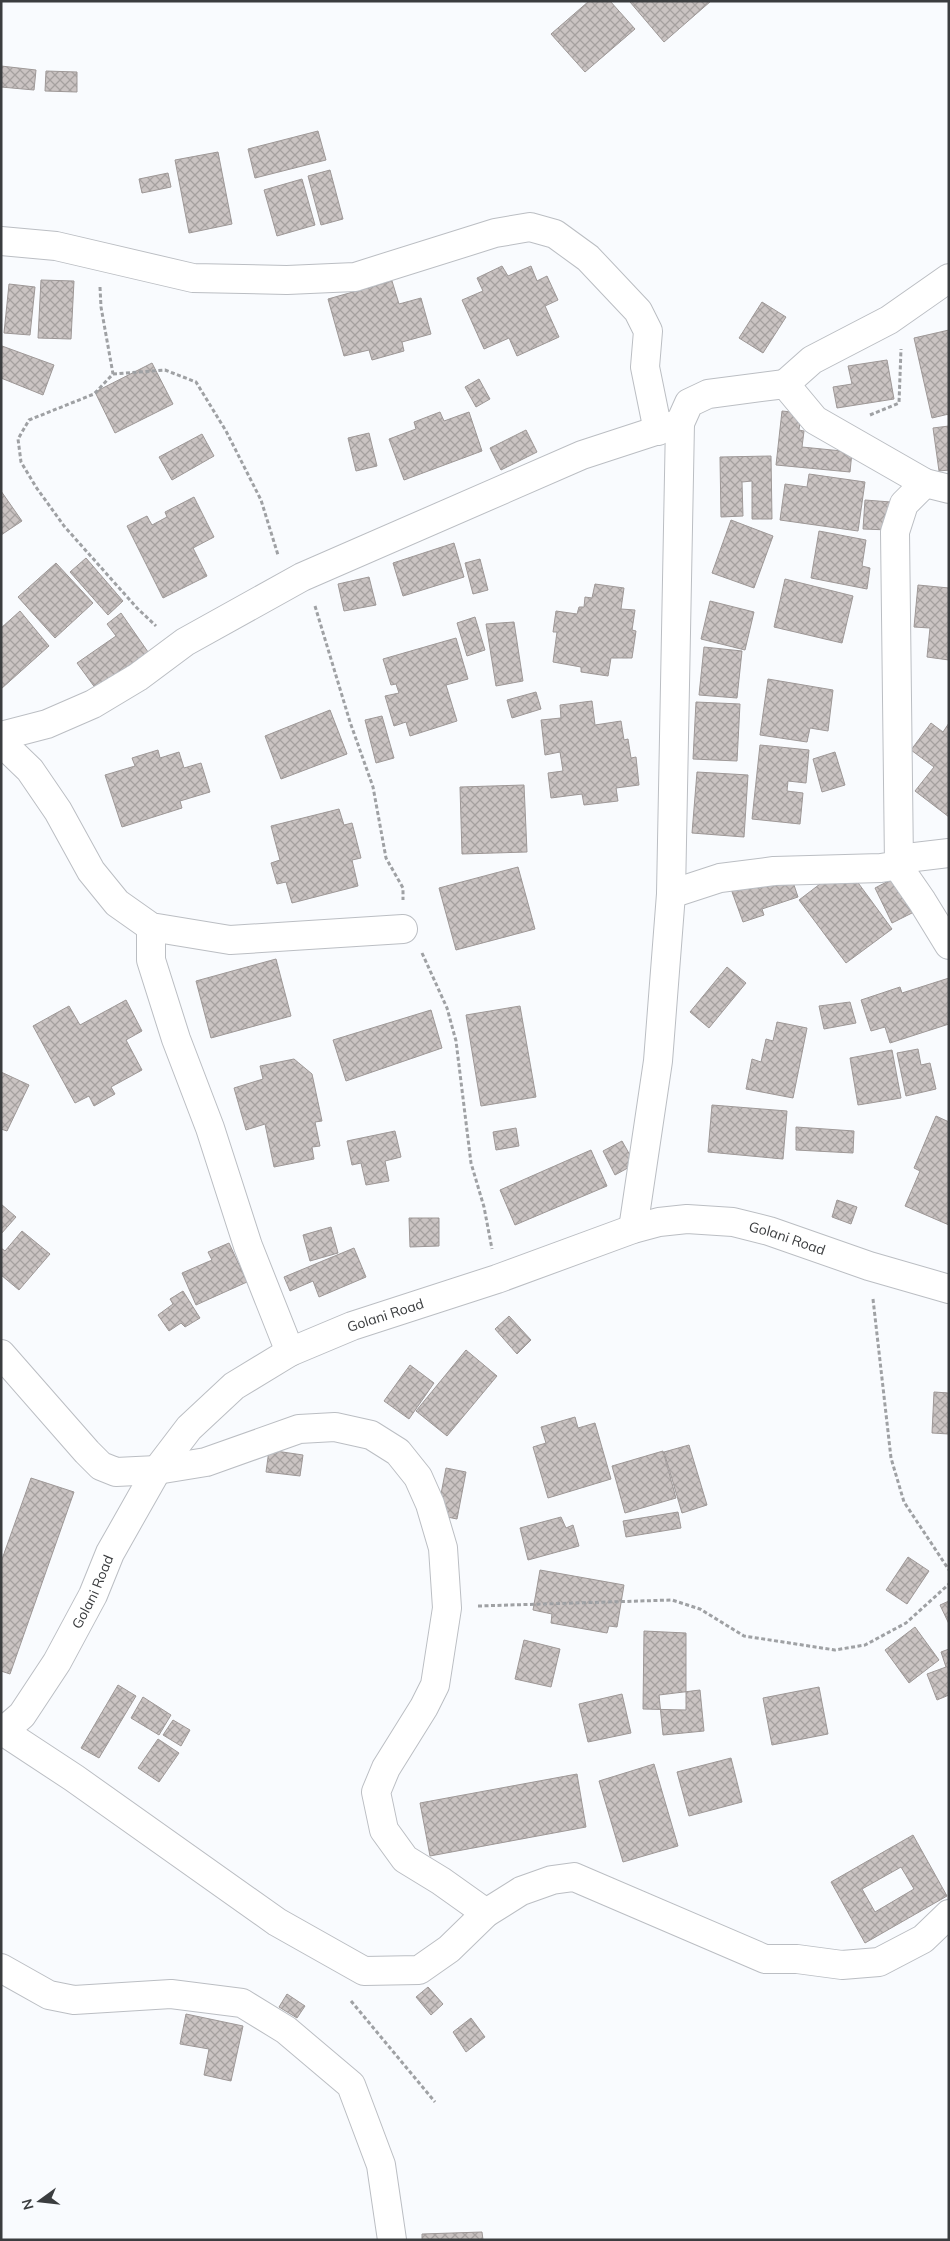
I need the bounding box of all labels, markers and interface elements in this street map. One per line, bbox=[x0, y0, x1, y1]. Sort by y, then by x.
street label: Golani Road bbox=[747, 1217, 828, 1259]
street label: Golani Road bbox=[345, 1294, 426, 1336]
street label: Golani Road bbox=[68, 1552, 117, 1632]
north arrow bbox=[15, 2176, 65, 2226]
text: N bbox=[17, 2197, 38, 2212]

